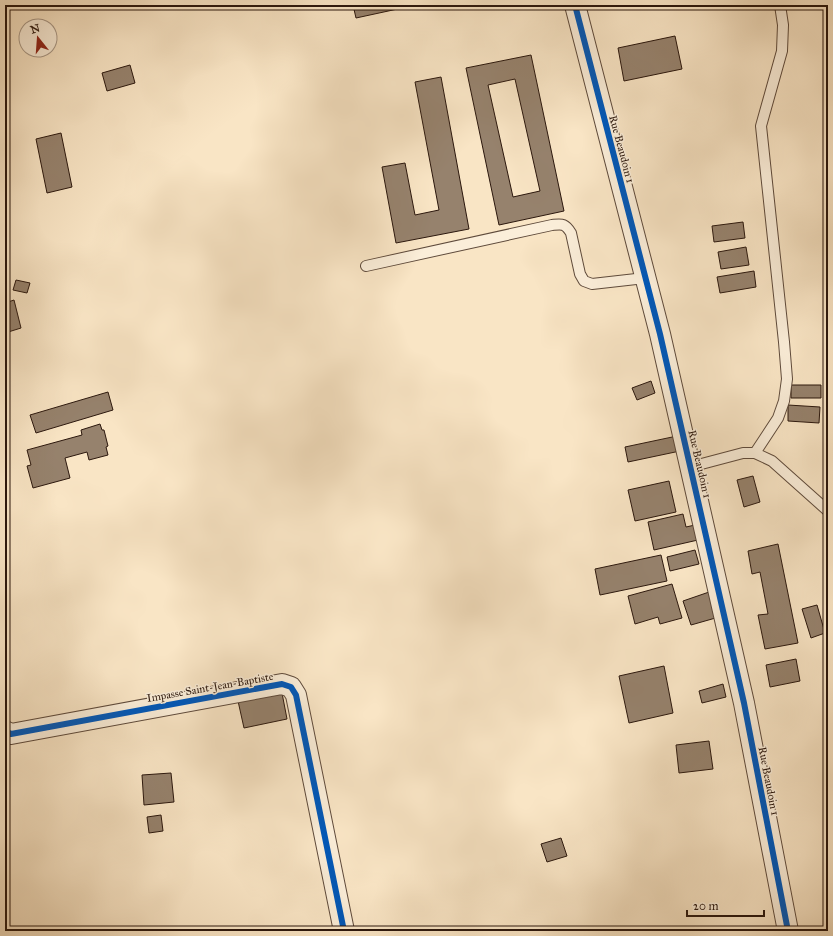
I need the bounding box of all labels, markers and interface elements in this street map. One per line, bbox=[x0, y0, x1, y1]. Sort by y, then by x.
north arrow bbox=[18, 18, 58, 58]
text: N bbox=[29, 21, 42, 36]
street label: Rue Beaudoin 1 bbox=[606, 114, 637, 184]
street label: Rue Beaudoin 1 bbox=[685, 429, 714, 500]
street label: Impasse Saint-Jean-Baptiste bbox=[146, 670, 275, 706]
street label: Rue Beaudoin 1 bbox=[755, 746, 782, 817]
scale bar bbox=[687, 892, 764, 918]
text: 20 m bbox=[693, 899, 719, 913]

